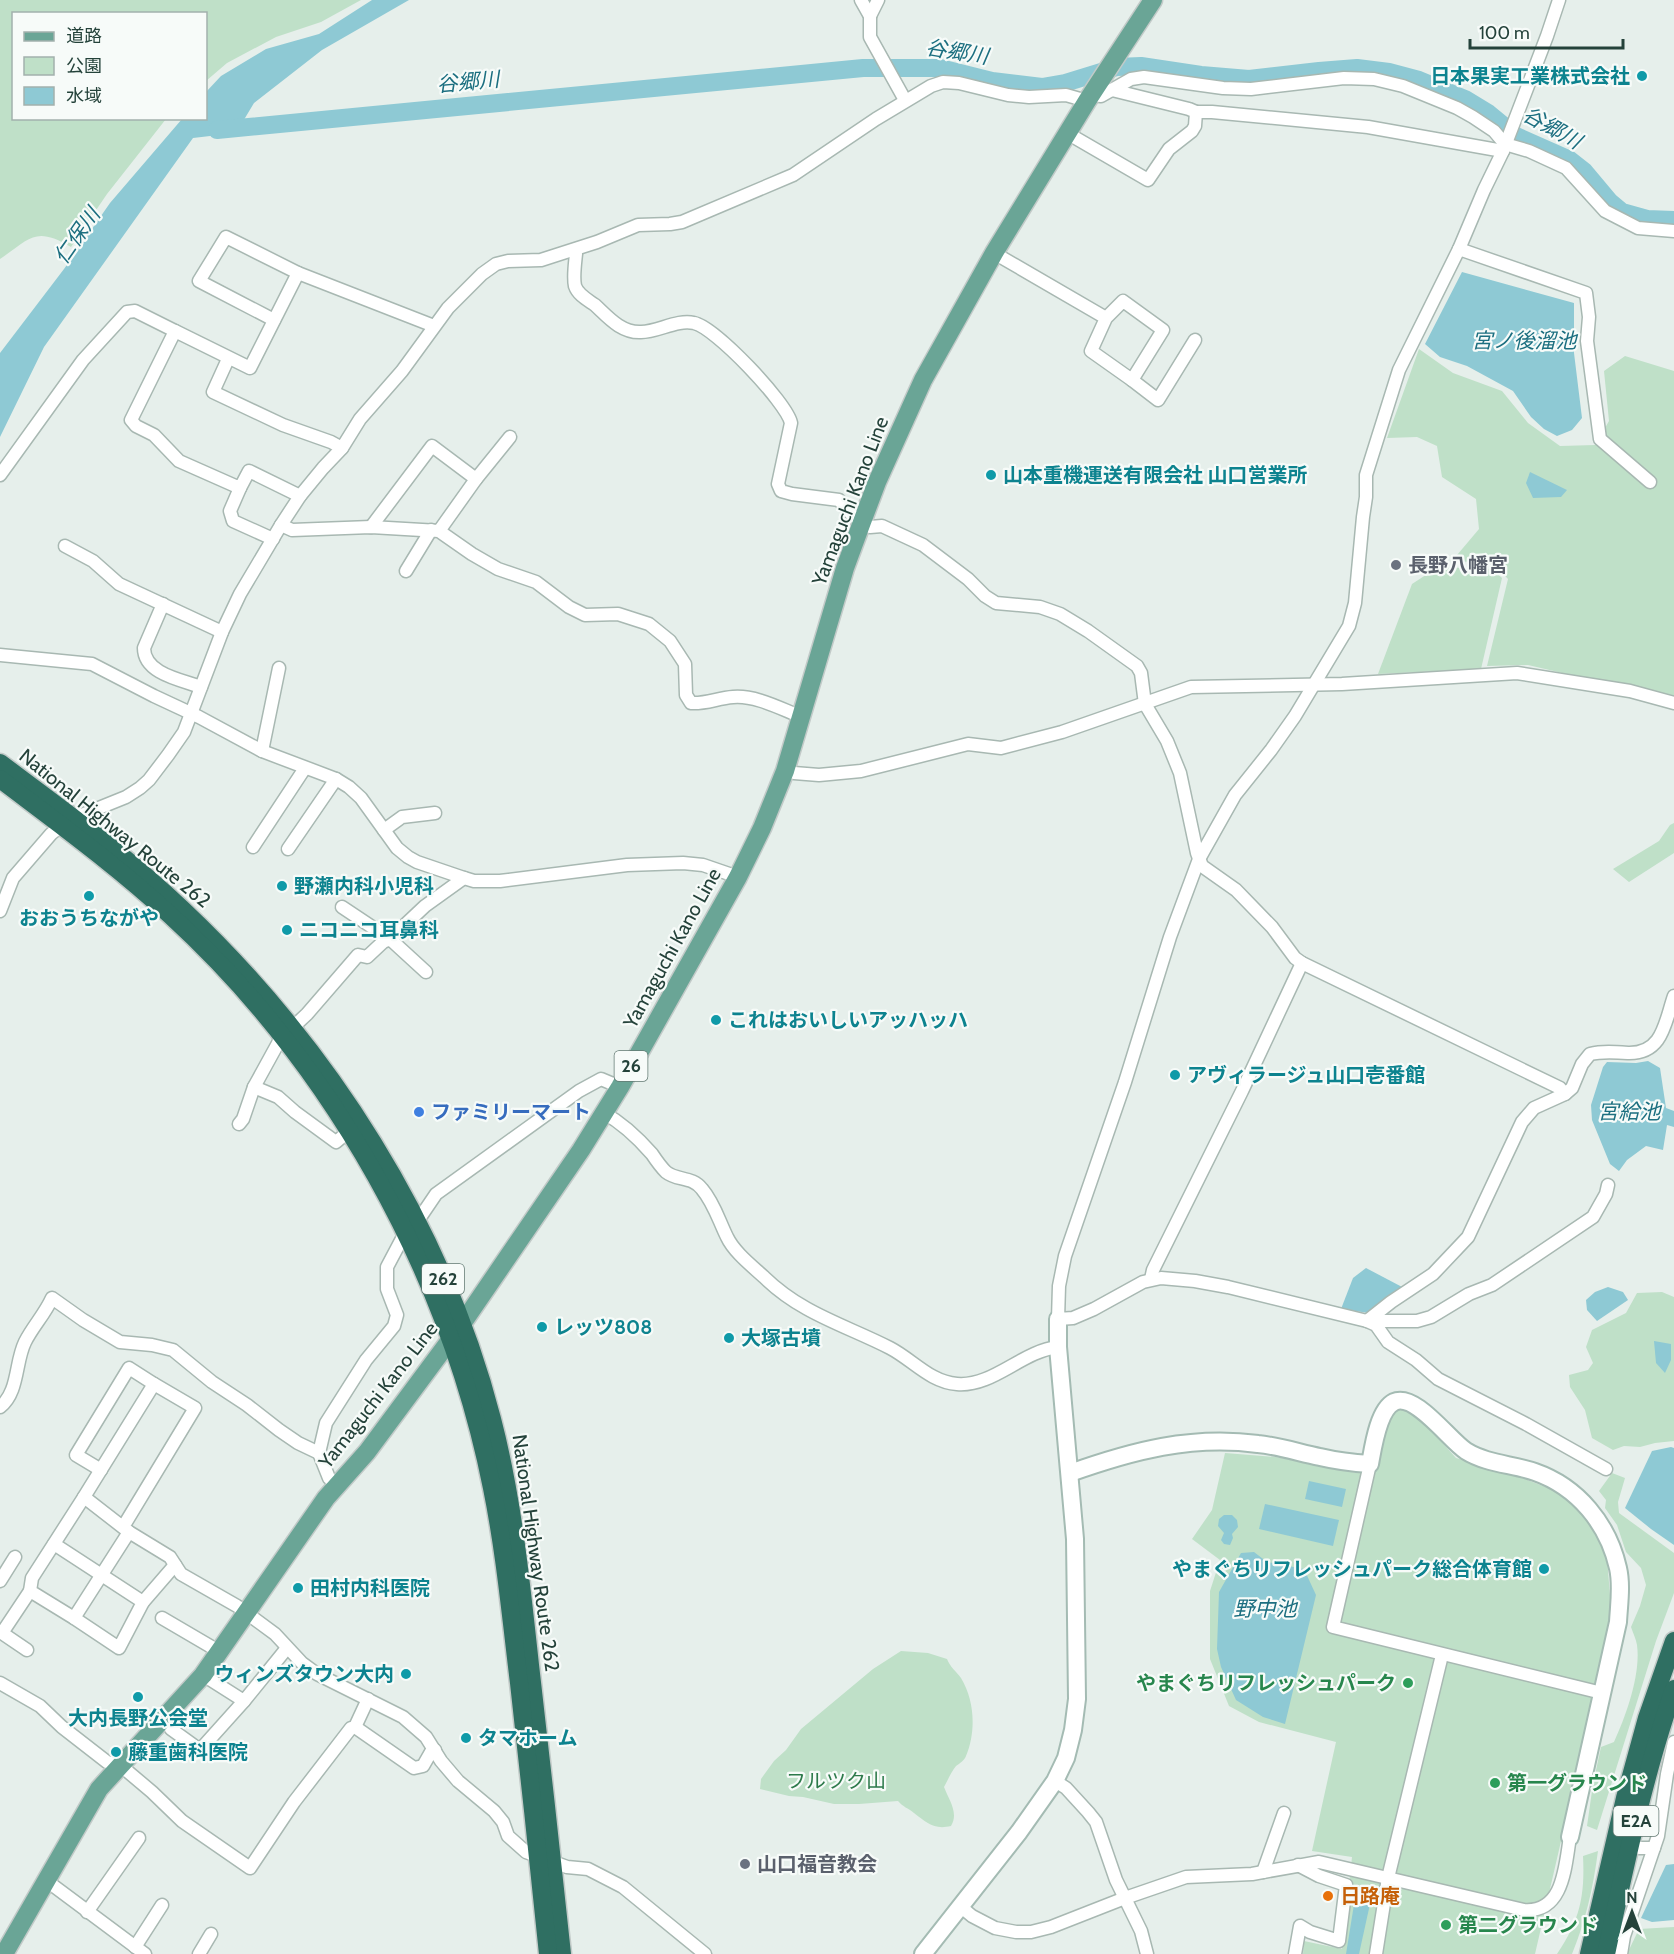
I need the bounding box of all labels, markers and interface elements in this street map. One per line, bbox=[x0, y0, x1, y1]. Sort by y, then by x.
legend bbox=[12, 12, 207, 120]
scale bar bbox=[1470, 12, 1623, 50]
text: 100 m bbox=[1479, 22, 1530, 44]
text: 道路 bbox=[66, 25, 102, 47]
water label: 谷郷川 bbox=[924, 34, 992, 69]
text: 公園 bbox=[66, 55, 102, 77]
place label: 日本果実工業株式会社 bbox=[1430, 64, 1630, 88]
water label: 谷郷川 bbox=[435, 66, 502, 97]
marker: 日本果実工業株式会社 bbox=[1635, 69, 1649, 83]
text: 水域 bbox=[66, 85, 102, 107]
water label: 谷郷川 bbox=[1519, 101, 1588, 155]
water label: 仁保川 bbox=[48, 201, 106, 269]
water label: 宮ノ後溜池 bbox=[1472, 328, 1578, 353]
street label: Yamaguchi Kano Line bbox=[806, 413, 893, 590]
place label: 山本重機運送有限会社 山口営業所 bbox=[1003, 463, 1308, 487]
marker: 山本重機運送有限会社 山口営業所 bbox=[984, 468, 998, 482]
place label: 長野八幡宮 bbox=[1408, 553, 1508, 577]
marker: 長野八幡宮 bbox=[1389, 558, 1403, 572]
street label: National Highway Route 262 bbox=[15, 743, 215, 913]
street label: Yamaguchi Kano Line bbox=[618, 864, 726, 1033]
place label: 野瀬内科小児科 bbox=[294, 874, 434, 898]
marker: 野瀬内科小児科 bbox=[275, 879, 289, 893]
marker: おおうちながや bbox=[82, 889, 96, 903]
place label: おおうちながや bbox=[19, 906, 159, 930]
place label: ニコニコ耳鼻科 bbox=[299, 918, 439, 942]
marker: ニコニコ耳鼻科 bbox=[280, 923, 294, 937]
place label: これはおいしいアッハッハ bbox=[728, 1008, 968, 1032]
marker: これはおいしいアッハッハ bbox=[709, 1013, 723, 1027]
road number: 26 bbox=[614, 1051, 648, 1081]
place label: アヴィラージュ山口壱番館 bbox=[1187, 1063, 1425, 1087]
marker: アヴィラージュ山口壱番館 bbox=[1168, 1068, 1182, 1082]
water label: 宮給池 bbox=[1598, 1099, 1662, 1124]
place label: ファミリーマート bbox=[431, 1100, 591, 1124]
marker: ファミリーマート bbox=[412, 1105, 426, 1119]
road number: 262 bbox=[422, 1264, 464, 1294]
place label: レッツ808 bbox=[554, 1315, 652, 1339]
street label: Yamaguchi Kano Line bbox=[313, 1317, 443, 1474]
marker: レッツ808 bbox=[535, 1320, 549, 1334]
place label: 大塚古墳 bbox=[741, 1326, 821, 1350]
marker: 大塚古墳 bbox=[722, 1331, 736, 1345]
street label: National Highway Route 262 bbox=[507, 1433, 565, 1673]
place label: やまぐちリフレッシュパーク総合体育館 bbox=[1172, 1557, 1532, 1581]
marker: やまぐちリフレッシュパーク総合体育館 bbox=[1537, 1562, 1551, 1576]
place label: 田村内科医院 bbox=[310, 1576, 430, 1600]
marker: 田村内科医院 bbox=[291, 1581, 305, 1595]
water label: 野中池 bbox=[1234, 1596, 1298, 1621]
place label: ウィンズタウン大内 bbox=[214, 1662, 394, 1686]
marker: ウィンズタウン大内 bbox=[399, 1667, 413, 1681]
place label: やまぐちリフレッシュパーク bbox=[1136, 1671, 1396, 1695]
marker: やまぐちリフレッシュパーク bbox=[1401, 1676, 1415, 1690]
marker: 大内長野公会堂 bbox=[131, 1690, 145, 1704]
place label: 大内長野公会堂 bbox=[68, 1706, 208, 1730]
place label: タマホーム bbox=[478, 1726, 577, 1750]
marker: タマホーム bbox=[459, 1731, 473, 1745]
place label: 藤重歯科医院 bbox=[128, 1740, 248, 1764]
marker: 藤重歯科医院 bbox=[109, 1745, 123, 1759]
park label: フルツク山 bbox=[786, 1769, 886, 1793]
place label: 第一グラウンド bbox=[1507, 1771, 1647, 1795]
marker: 第一グラウンド bbox=[1488, 1776, 1502, 1790]
road number: E2A bbox=[1614, 1806, 1658, 1836]
place label: 山口福音教会 bbox=[757, 1852, 877, 1876]
marker: 山口福音教会 bbox=[738, 1857, 752, 1871]
north arrow bbox=[1602, 1882, 1662, 1942]
place label: 日路庵 bbox=[1340, 1884, 1400, 1908]
text: N bbox=[1626, 1888, 1638, 1907]
marker: 日路庵 bbox=[1321, 1889, 1335, 1903]
place label: 第二グラウンド bbox=[1458, 1913, 1598, 1937]
marker: 第二グラウンド bbox=[1439, 1918, 1453, 1932]

